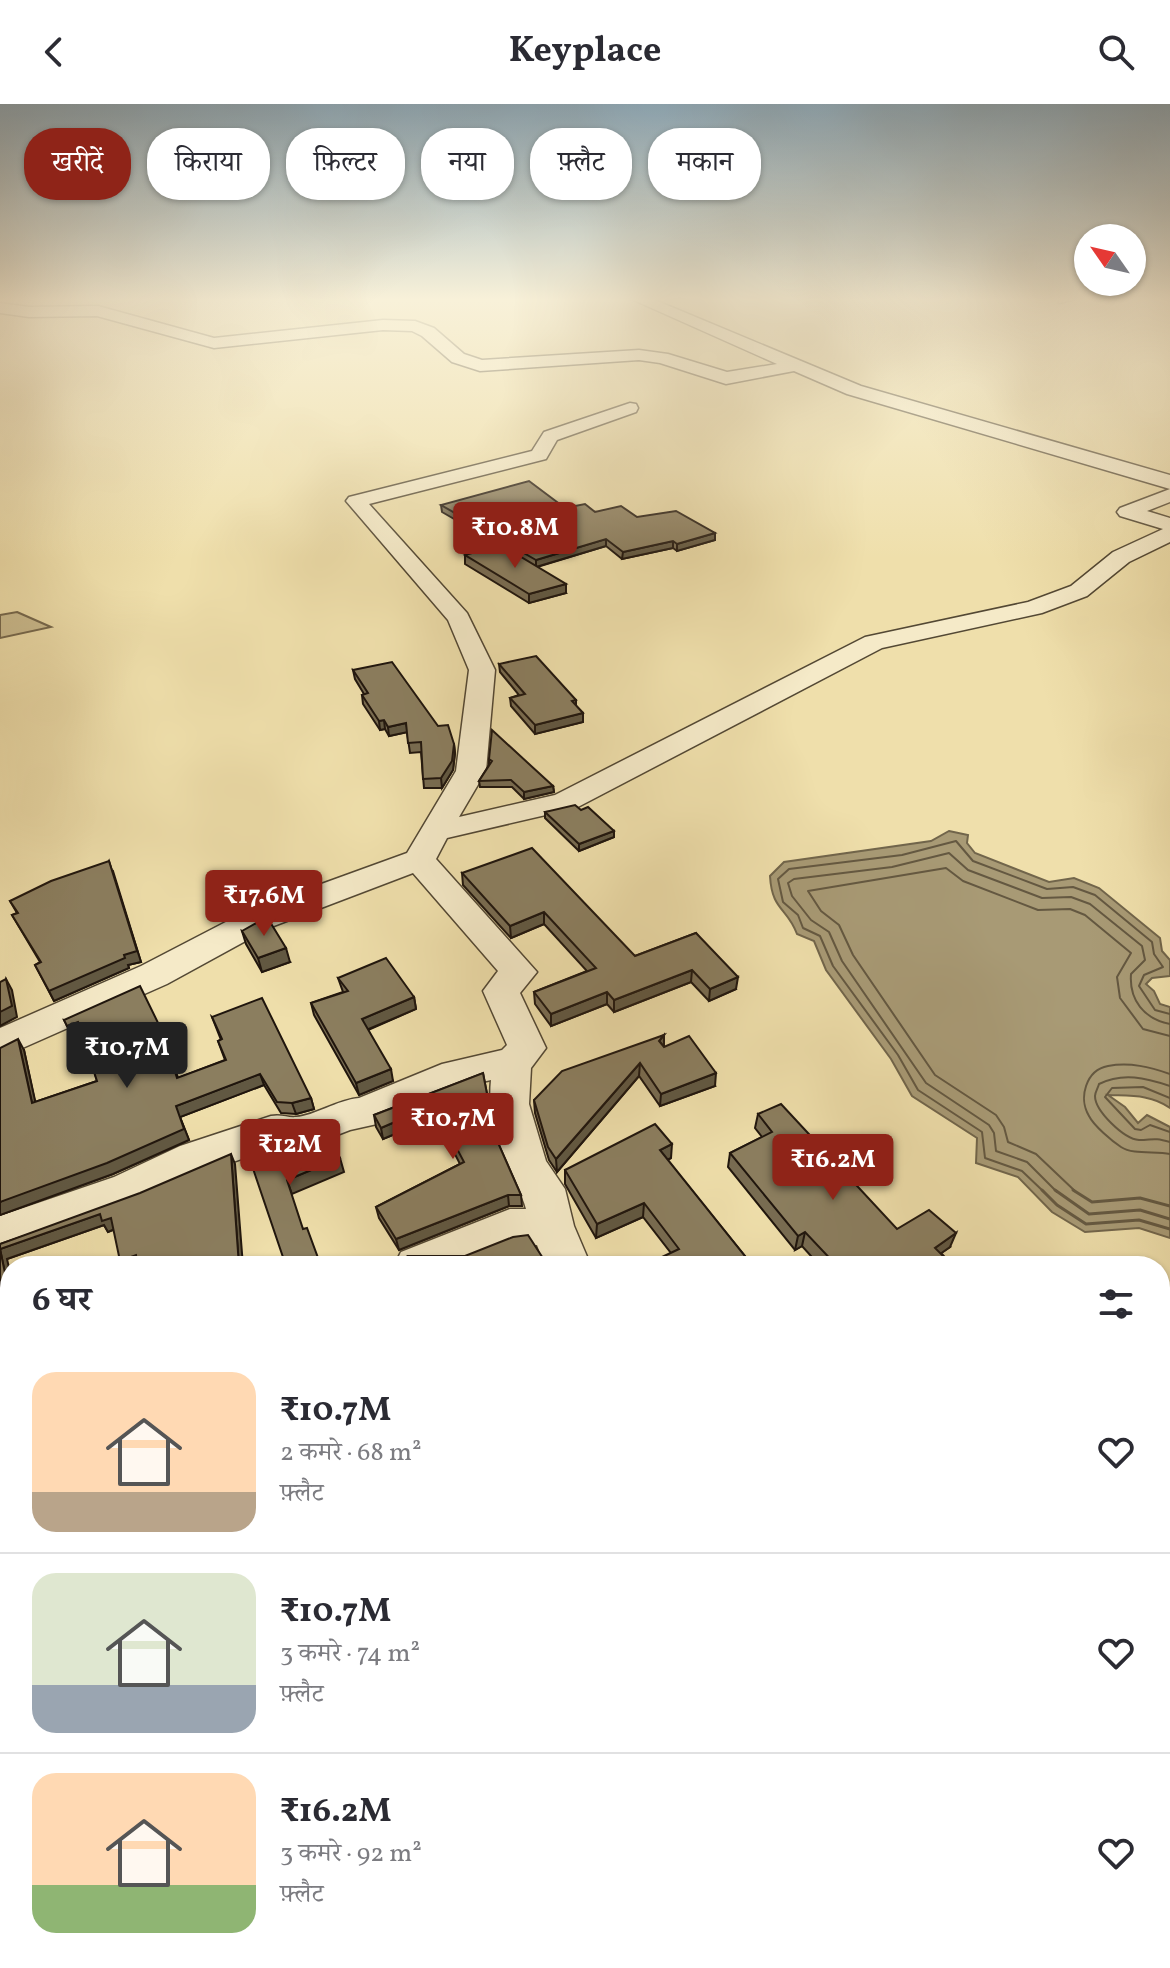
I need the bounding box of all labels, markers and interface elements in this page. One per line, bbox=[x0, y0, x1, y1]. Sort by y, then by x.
text: Keyplace bbox=[509, 27, 661, 77]
icon: back bbox=[32, 30, 76, 74]
icon: search bbox=[1094, 30, 1138, 74]
chip: खरीदें bbox=[24, 128, 131, 200]
chip: किराया bbox=[147, 128, 270, 200]
chip: फ़िल्टर bbox=[286, 128, 405, 200]
chip: नया bbox=[421, 128, 514, 200]
chip: फ़्लैट bbox=[530, 128, 632, 200]
chip: मकान bbox=[648, 128, 761, 200]
north arrow bbox=[1074, 224, 1146, 296]
map controls bbox=[1074, 224, 1146, 296]
pin: ₹10.8M bbox=[450, 502, 580, 570]
text: ₹10.8M bbox=[471, 510, 559, 546]
pin: ₹17.6M bbox=[199, 870, 329, 938]
text: ₹17.6M bbox=[223, 878, 305, 914]
pin: ₹10.7M bbox=[62, 1022, 192, 1090]
text: ₹10.7M bbox=[84, 1030, 170, 1066]
pin: ₹10.7M bbox=[388, 1093, 518, 1161]
text: ₹10.7M bbox=[410, 1101, 496, 1137]
pin: ₹12M bbox=[243, 1119, 337, 1187]
text: ₹12M bbox=[258, 1127, 322, 1163]
pin: ₹16.2M bbox=[768, 1134, 898, 1202]
text: ₹16.2M bbox=[790, 1142, 876, 1178]
text: 6 घर bbox=[32, 1278, 91, 1325]
icon: filters bbox=[1094, 1282, 1138, 1326]
text: ₹10.7M bbox=[280, 1388, 391, 1435]
icon: home bbox=[96, 1404, 192, 1500]
icon: heart bbox=[1094, 1430, 1138, 1474]
text: 2 कमरे · 68 m² bbox=[280, 1435, 422, 1471]
text: फ़्लैट bbox=[280, 1476, 323, 1512]
text: ₹10.7M bbox=[280, 1589, 391, 1636]
icon: home bbox=[96, 1605, 192, 1701]
icon: heart bbox=[1094, 1631, 1138, 1675]
text: 3 कमरे · 74 m² bbox=[280, 1636, 420, 1672]
text: फ़्लैट bbox=[280, 1677, 323, 1713]
text: ₹16.2M bbox=[280, 1789, 391, 1836]
icon: home bbox=[96, 1805, 192, 1901]
icon: heart bbox=[1094, 1831, 1138, 1875]
text: 3 कमरे · 92 m² bbox=[280, 1836, 422, 1872]
text: फ़्लैट bbox=[280, 1877, 323, 1913]

